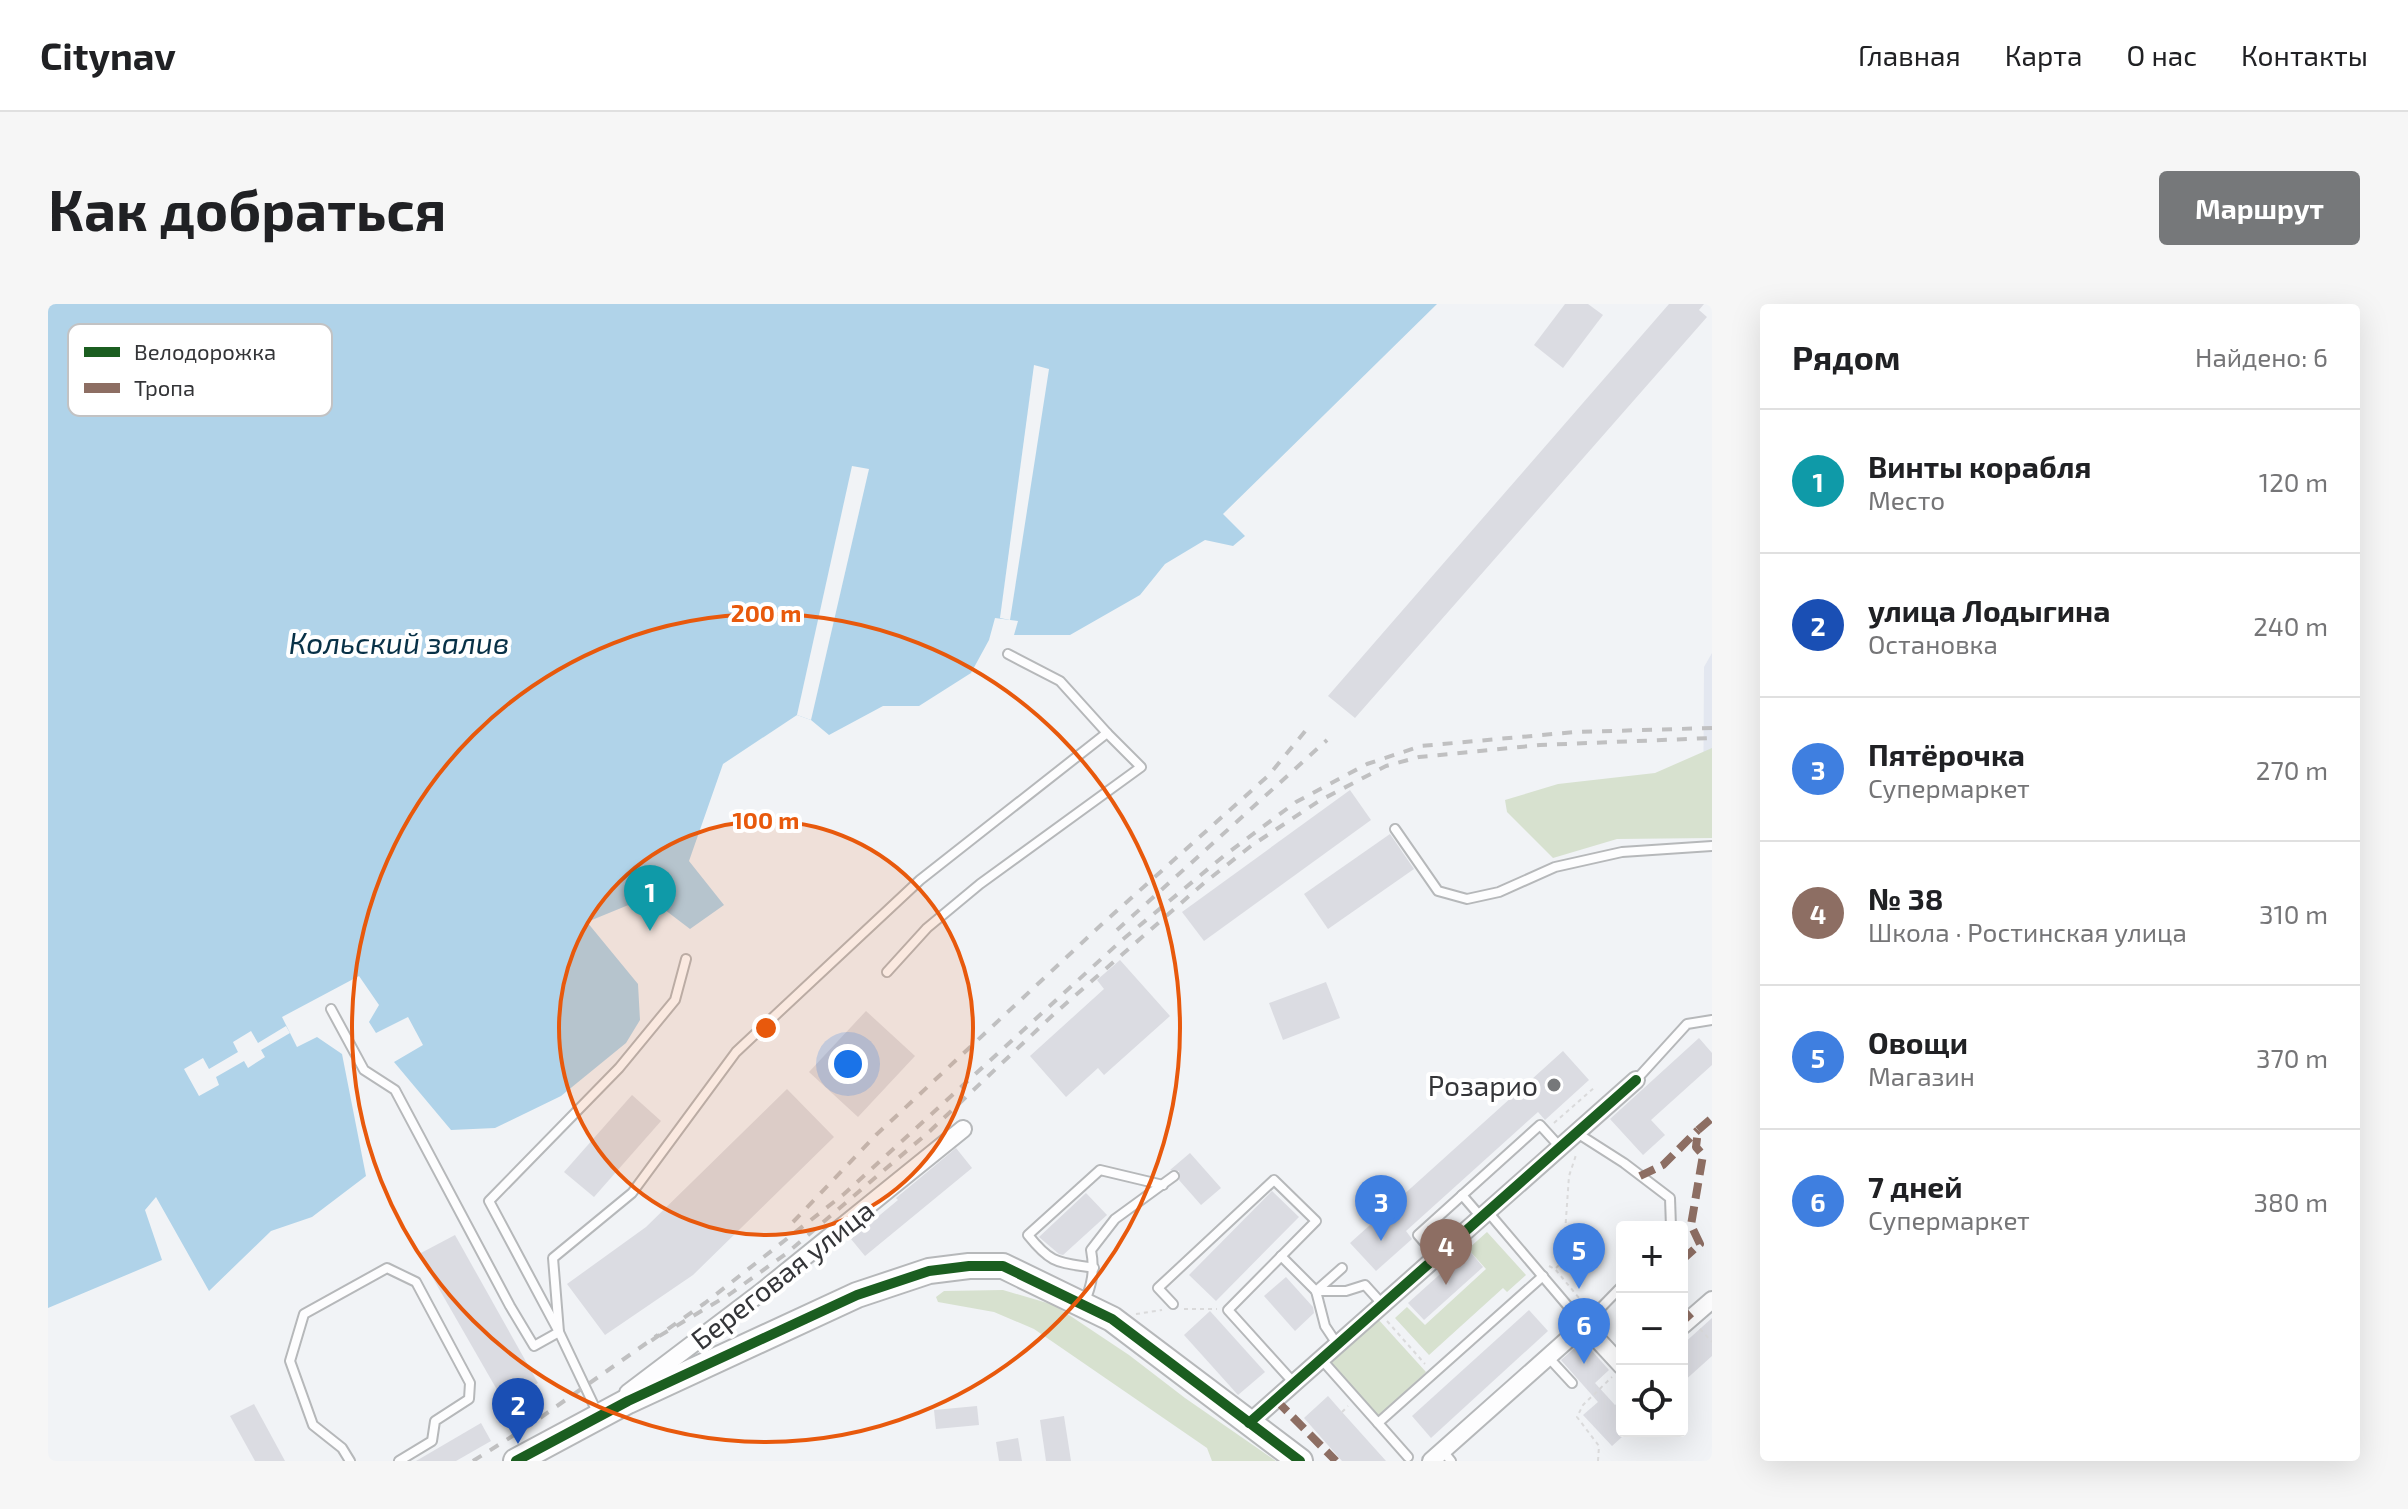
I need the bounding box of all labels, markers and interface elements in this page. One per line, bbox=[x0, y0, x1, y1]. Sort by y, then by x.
text: Citynav bbox=[40, 32, 176, 78]
text: Главная bbox=[1858, 38, 1961, 72]
text: Карта bbox=[2005, 38, 2083, 72]
text: О нас bbox=[2127, 38, 2197, 72]
text: Контакты bbox=[2241, 38, 2368, 72]
button: Маршрут bbox=[2159, 171, 2360, 245]
text: Как добраться bbox=[48, 175, 446, 242]
legend bbox=[68, 324, 332, 416]
text: Рядом bbox=[1792, 336, 1900, 377]
text: Велодорожка bbox=[134, 338, 276, 364]
text: Найдено: 6 bbox=[2195, 341, 2328, 372]
text: Тропа bbox=[134, 374, 195, 400]
text: Винты корабля bbox=[1868, 448, 2091, 484]
text: 1 bbox=[1812, 466, 1824, 497]
text: 120 m bbox=[2259, 466, 2328, 497]
text: Место bbox=[1868, 484, 1945, 515]
text: улица Лодыгина bbox=[1868, 592, 2110, 628]
text: 200 m bbox=[731, 598, 801, 627]
text: 2 bbox=[1810, 610, 1826, 641]
text: 240 m bbox=[2253, 610, 2328, 641]
water label: Кольский залив bbox=[289, 624, 509, 660]
text: Остановка bbox=[1868, 628, 1998, 659]
text: Пятёрочка bbox=[1868, 736, 2025, 772]
text: 3 bbox=[1811, 754, 1825, 785]
text: 270 m bbox=[2256, 754, 2328, 785]
text: Супермаркет bbox=[1868, 772, 2030, 803]
text: 100 m bbox=[733, 805, 799, 834]
pin: 1 bbox=[624, 865, 676, 931]
text: № 38 bbox=[1868, 880, 1943, 916]
text: 4 bbox=[1810, 898, 1826, 929]
text: 310 m bbox=[2259, 898, 2328, 929]
text: Школа · Ростинская улица bbox=[1868, 916, 2187, 947]
centre of rings bbox=[752, 1014, 780, 1042]
text: Овощи bbox=[1868, 1024, 1968, 1060]
text: 5 bbox=[1811, 1042, 1825, 1073]
text: 370 m bbox=[2256, 1042, 2328, 1073]
your location bbox=[828, 1044, 868, 1084]
text: Магазин bbox=[1868, 1060, 1975, 1091]
place label: Розарио bbox=[1428, 1068, 1538, 1102]
marker: Розарио bbox=[1545, 1076, 1563, 1094]
text: 7 дней bbox=[1868, 1168, 1963, 1204]
pin: 3 bbox=[1355, 1175, 1407, 1241]
text: 6 bbox=[1810, 1186, 1826, 1217]
text: 380 m bbox=[2254, 1186, 2328, 1217]
street label: Береговая улица bbox=[684, 1192, 880, 1356]
text: Супермаркет bbox=[1868, 1204, 2030, 1235]
pin: 4 bbox=[1420, 1219, 1472, 1285]
map controls bbox=[1616, 1221, 1688, 1437]
button: + bbox=[1616, 1221, 1688, 1293]
pin: 5 bbox=[1553, 1223, 1605, 1289]
button: − bbox=[1616, 1293, 1688, 1365]
pin: 6 bbox=[1558, 1298, 1610, 1364]
button: locate bbox=[1616, 1365, 1688, 1437]
pin: 2 bbox=[492, 1378, 544, 1444]

